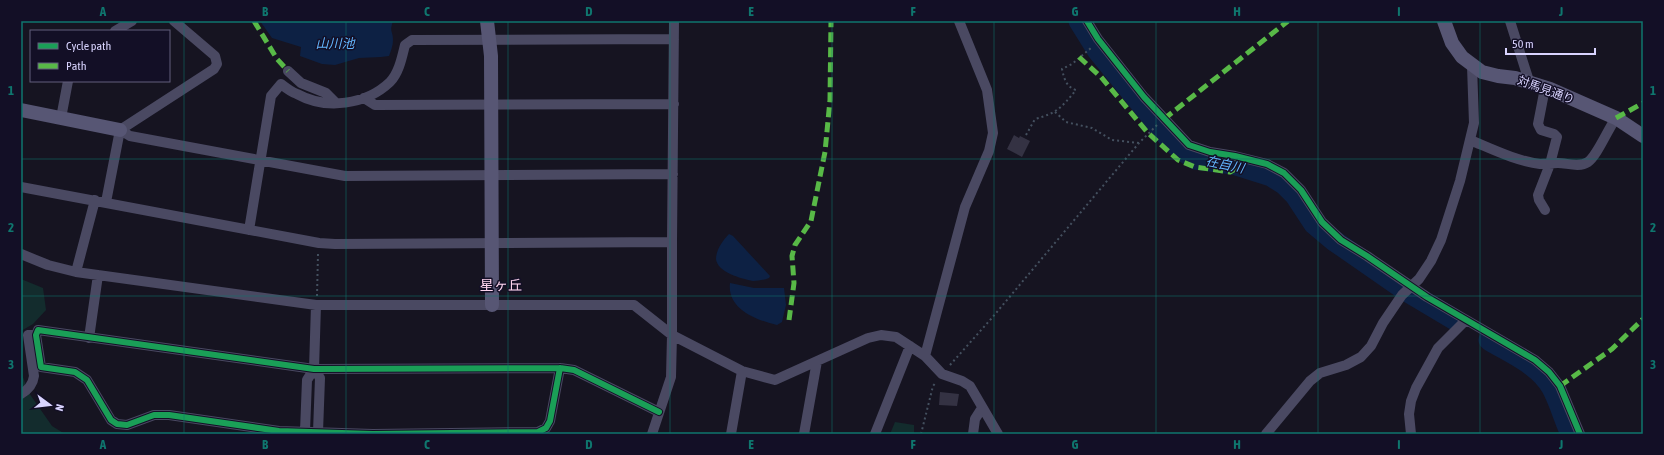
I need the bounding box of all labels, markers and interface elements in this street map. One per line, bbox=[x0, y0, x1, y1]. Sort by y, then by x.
text: A bbox=[99, 4, 107, 19]
text: B bbox=[262, 4, 269, 19]
text: C bbox=[424, 4, 430, 19]
text: D bbox=[585, 4, 593, 19]
text: E bbox=[748, 4, 754, 19]
text: F bbox=[910, 4, 916, 19]
text: G bbox=[1072, 4, 1079, 19]
text: H bbox=[1233, 4, 1241, 19]
text: I bbox=[1397, 4, 1401, 19]
text: J bbox=[1558, 4, 1563, 19]
legend bbox=[30, 30, 170, 82]
scale bar bbox=[1506, 30, 1595, 56]
water label: 山川池 bbox=[315, 36, 356, 51]
text: 50 m bbox=[1512, 37, 1534, 51]
text: Cycle path bbox=[66, 39, 111, 53]
text: Path bbox=[66, 59, 87, 73]
street label: 対馬見通り bbox=[1515, 73, 1577, 107]
text: 1 bbox=[8, 83, 14, 98]
text: 1 bbox=[1650, 83, 1656, 98]
water label: 在自川 bbox=[1204, 153, 1247, 176]
text: 2 bbox=[8, 220, 14, 235]
text: 2 bbox=[1650, 220, 1656, 235]
district label: 星ヶ丘 bbox=[480, 277, 522, 293]
text: 3 bbox=[8, 357, 14, 372]
text: 3 bbox=[1650, 357, 1656, 372]
north arrow bbox=[30, 385, 70, 425]
text: N bbox=[53, 403, 66, 412]
text: A bbox=[99, 437, 107, 452]
text: B bbox=[262, 437, 269, 452]
text: C bbox=[424, 437, 430, 452]
text: D bbox=[585, 437, 593, 452]
text: E bbox=[748, 437, 754, 452]
text: F bbox=[910, 437, 916, 452]
text: G bbox=[1072, 437, 1079, 452]
text: H bbox=[1233, 437, 1241, 452]
text: I bbox=[1397, 437, 1401, 452]
text: J bbox=[1558, 437, 1563, 452]

